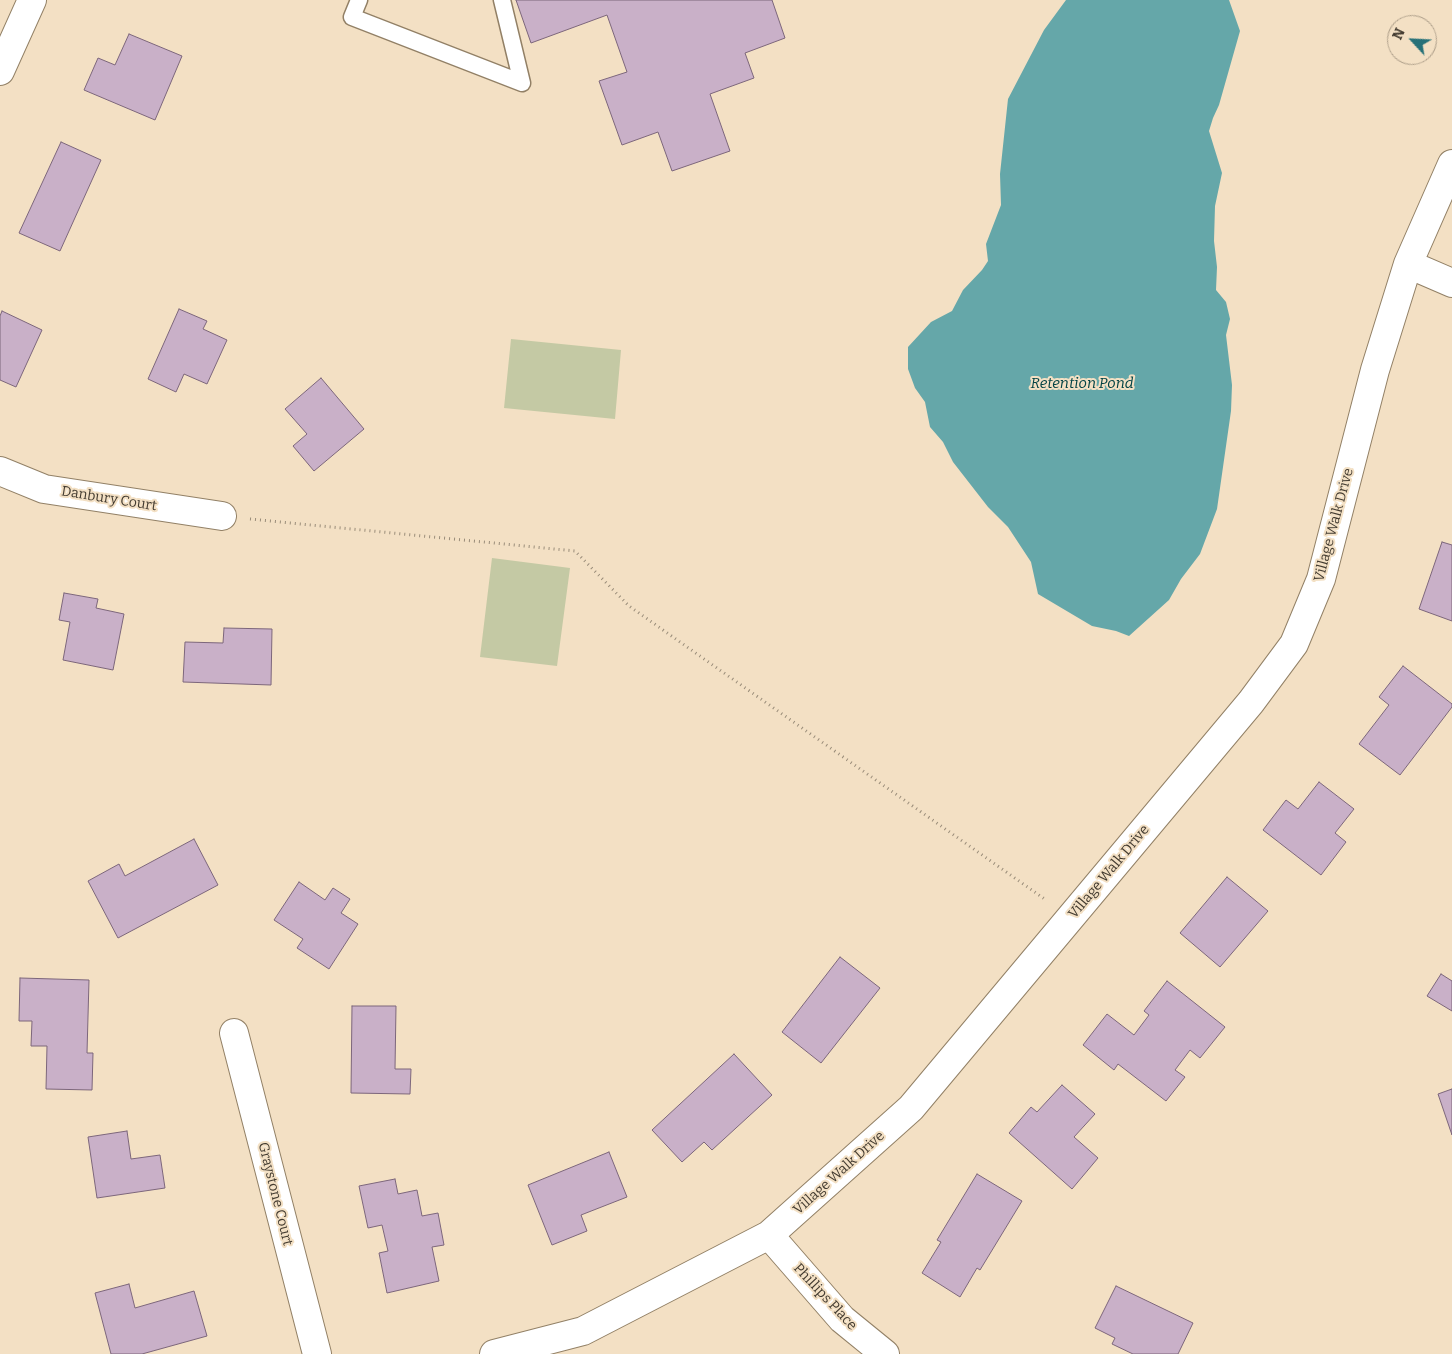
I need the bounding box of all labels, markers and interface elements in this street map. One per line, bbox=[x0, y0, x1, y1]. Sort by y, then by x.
north arrow bbox=[1387, 15, 1437, 65]
text: N bbox=[1389, 25, 1409, 42]
water label: Retention Pond bbox=[1030, 375, 1134, 393]
street label: Village Walk Drive bbox=[1311, 466, 1357, 584]
street label: Danbury Court bbox=[60, 483, 158, 515]
street label: Village Walk Drive bbox=[1065, 822, 1153, 922]
street label: Village Walk Drive bbox=[790, 1128, 888, 1218]
street label: Graystone Court bbox=[254, 1141, 296, 1247]
street label: Phillips Place bbox=[790, 1260, 860, 1334]

